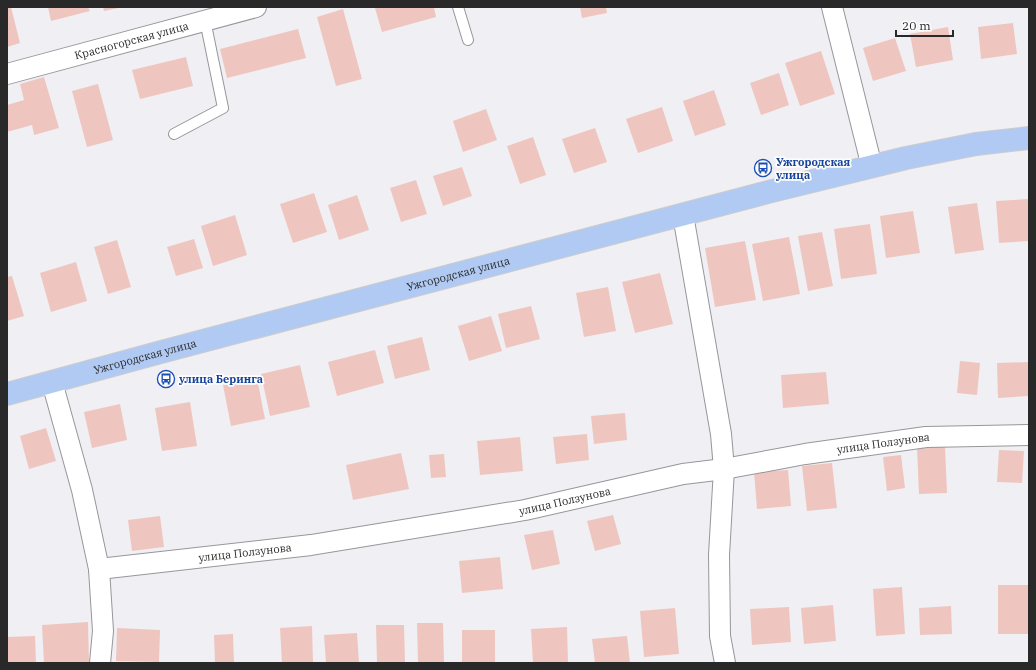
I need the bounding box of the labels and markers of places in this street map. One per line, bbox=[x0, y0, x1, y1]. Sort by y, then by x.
place label: Ужгородская улица bbox=[775, 155, 850, 182]
bus stop icon: Ужгородская улица bbox=[753, 158, 773, 178]
bus stop icon: улица Беринга bbox=[156, 369, 176, 389]
place label: улица Беринга bbox=[178, 372, 263, 386]

